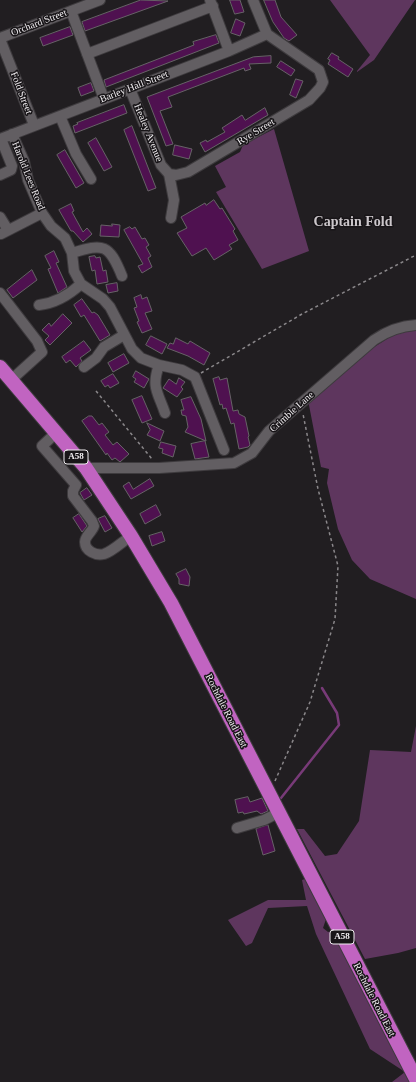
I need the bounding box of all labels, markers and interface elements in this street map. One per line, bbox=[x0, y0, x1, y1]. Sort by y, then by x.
street label: Orchard Street bbox=[10, 7, 68, 39]
street label: Barley Hall Street bbox=[98, 68, 170, 106]
street label: Fold Street bbox=[7, 70, 35, 116]
street label: Healey Avenue bbox=[131, 102, 165, 164]
street label: Rye Street bbox=[235, 116, 277, 148]
street label: Harold Lees Road bbox=[9, 140, 47, 212]
district label: Captain Fold bbox=[314, 214, 392, 230]
street label: Crimble Lane bbox=[267, 389, 317, 435]
road number: A58 bbox=[64, 450, 88, 464]
street label: Rochdale Road East bbox=[202, 672, 250, 750]
road number: A58 bbox=[330, 930, 354, 944]
street label: Rochdale Road East bbox=[350, 961, 398, 1039]

